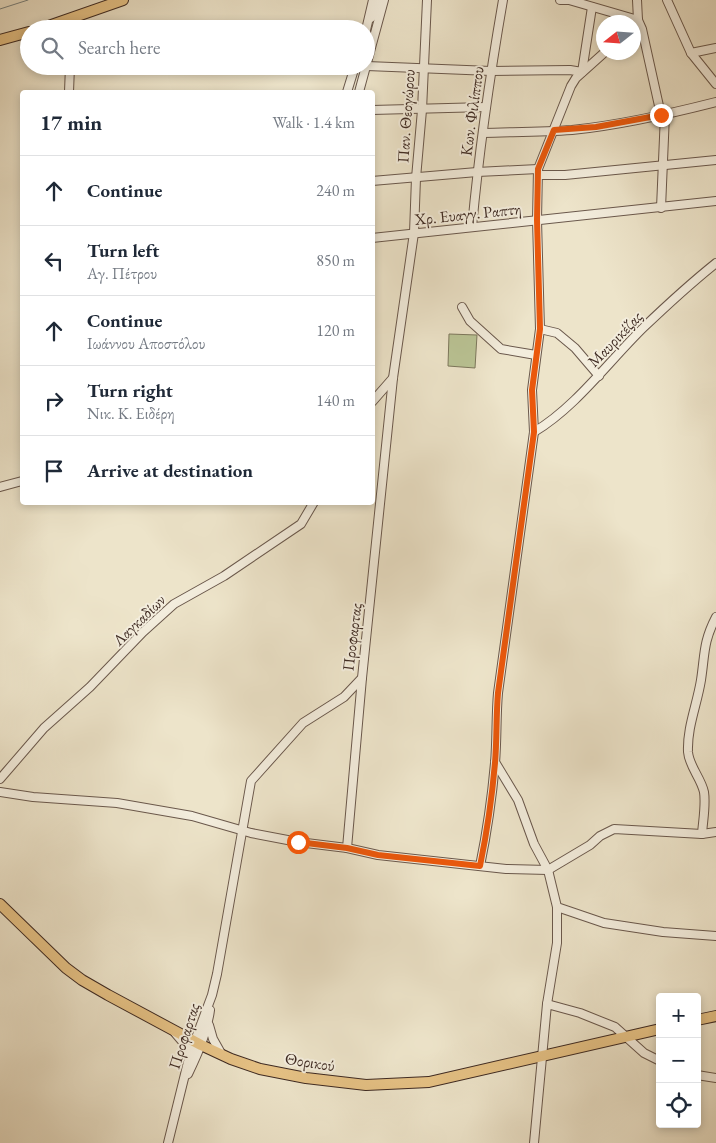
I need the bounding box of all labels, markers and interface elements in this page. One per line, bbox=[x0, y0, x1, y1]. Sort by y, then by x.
north arrow bbox=[596, 15, 641, 60]
search box bbox=[20, 20, 375, 75]
icon: search bbox=[38, 34, 66, 62]
text: Search here bbox=[78, 35, 160, 60]
street label: Κων. Φιλίππου bbox=[455, 65, 489, 157]
street label: Παν. Θεογώρου bbox=[392, 68, 420, 164]
route end bbox=[650, 104, 673, 127]
text: 17 min bbox=[40, 109, 102, 136]
text: Walk · 1.4 km bbox=[272, 112, 355, 133]
icon: ahead bbox=[40, 177, 68, 205]
text: Continue bbox=[87, 178, 162, 203]
text: 240 m bbox=[316, 180, 355, 201]
street label: Χρ. Ευαγγ. Ραπτη bbox=[413, 198, 522, 230]
text: Turn left bbox=[87, 238, 159, 263]
icon: left bbox=[40, 247, 68, 275]
text: 850 m bbox=[316, 250, 355, 271]
text: Αγ. Πέτρου bbox=[87, 263, 157, 284]
street label: Μαυρικέζας bbox=[583, 306, 647, 371]
text: Continue bbox=[87, 308, 162, 333]
icon: ahead bbox=[40, 317, 68, 345]
text: 120 m bbox=[316, 320, 355, 341]
text: Ιωάννου Αποστόλου bbox=[87, 333, 205, 354]
text: Turn right bbox=[87, 378, 173, 403]
icon: right bbox=[40, 387, 68, 415]
text: 140 m bbox=[316, 390, 355, 411]
text: Νικ. Κ. Ειδέρη bbox=[87, 403, 175, 424]
icon: arrive bbox=[40, 457, 68, 485]
text: Arrive at destination bbox=[87, 458, 253, 483]
street label: Λαγκαδίων bbox=[107, 590, 170, 651]
street label: Προφαρτας bbox=[337, 601, 367, 672]
route start bbox=[287, 831, 310, 854]
map controls bbox=[656, 993, 701, 1128]
button: + bbox=[656, 993, 701, 1038]
street label: Προφαρτας bbox=[163, 1000, 205, 1072]
button: − bbox=[656, 1038, 701, 1083]
street label: Θορικού bbox=[284, 1048, 336, 1076]
button: locate bbox=[656, 1083, 701, 1128]

